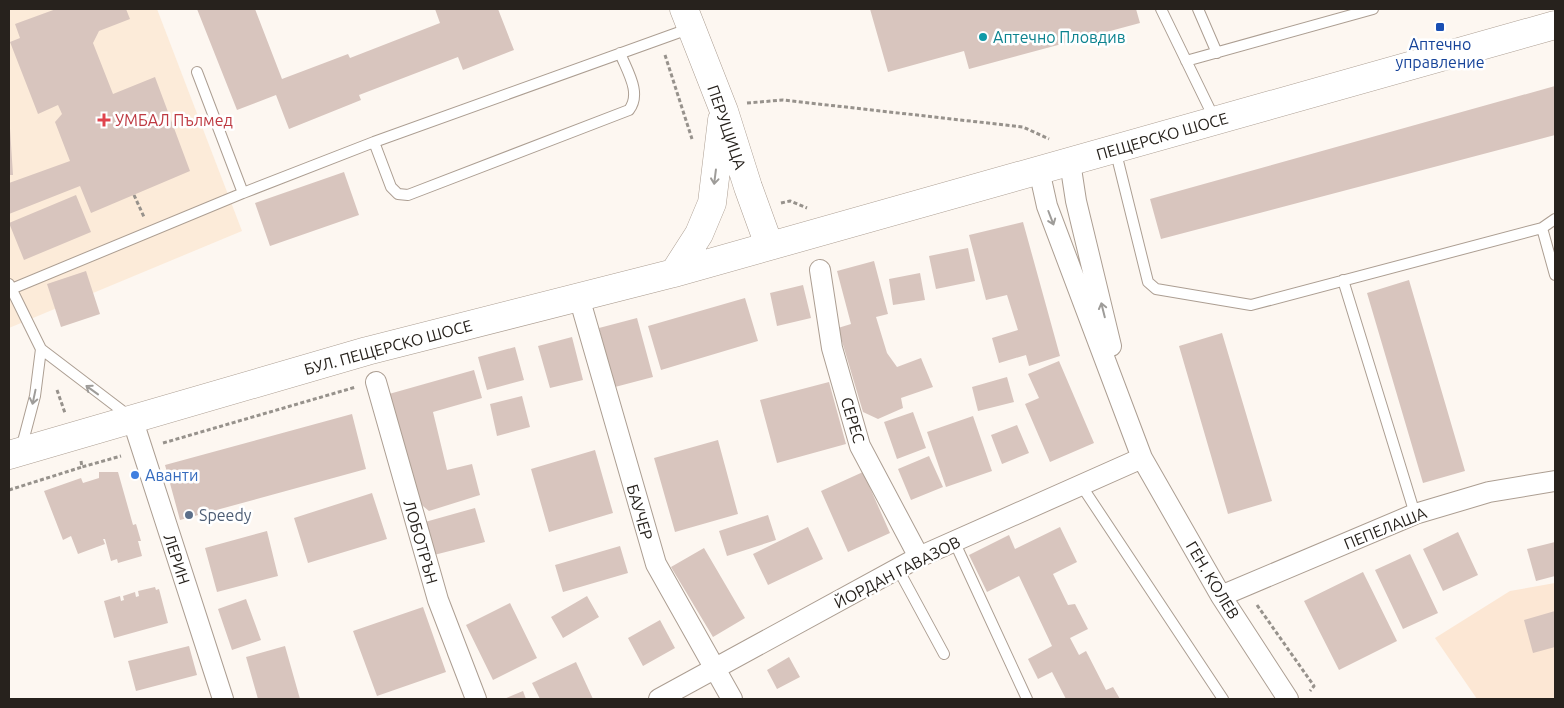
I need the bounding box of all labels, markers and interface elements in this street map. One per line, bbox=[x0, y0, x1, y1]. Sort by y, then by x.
marker: Аптечно управление bbox=[1434, 21, 1446, 33]
place label: Аптечно Пловдив bbox=[993, 28, 1126, 46]
marker: Аптечно Пловдив bbox=[977, 31, 989, 43]
place label: Аптечно управление bbox=[1395, 35, 1485, 71]
street label: ПЕРУЩИЦА bbox=[704, 83, 750, 172]
street label: ПЕЩЕРСКО ШОСЕ bbox=[1094, 109, 1230, 163]
place label: УМБАЛ Пълмед bbox=[115, 111, 233, 129]
marker: УМБАЛ Пълмед bbox=[97, 113, 111, 127]
one-way arrow bbox=[710, 168, 720, 184]
one-way arrow bbox=[1047, 209, 1056, 225]
one-way arrow bbox=[1098, 302, 1107, 318]
street label: БУЛ. ПЕЩЕРСКО ШОСЕ bbox=[302, 316, 474, 378]
one-way arrow bbox=[85, 385, 99, 395]
one-way arrow bbox=[29, 389, 38, 405]
street label: СЕРЕС bbox=[838, 395, 869, 445]
place label: Аванти bbox=[145, 466, 198, 484]
marker: Аванти bbox=[129, 469, 141, 481]
street label: БАУЧЕР bbox=[624, 482, 656, 542]
street label: ЛОБОТРЪН bbox=[400, 498, 442, 586]
street label: ПЕПЕЛАША bbox=[1341, 503, 1429, 553]
place label: Speedy bbox=[199, 506, 252, 524]
marker: Speedy bbox=[183, 509, 195, 521]
street label: ЛЕРИН bbox=[160, 531, 194, 587]
street label: ЙОРДАН ГАВАЗОВ bbox=[830, 532, 963, 612]
street label: ГЕН. КОЛЕВ bbox=[1183, 538, 1243, 622]

